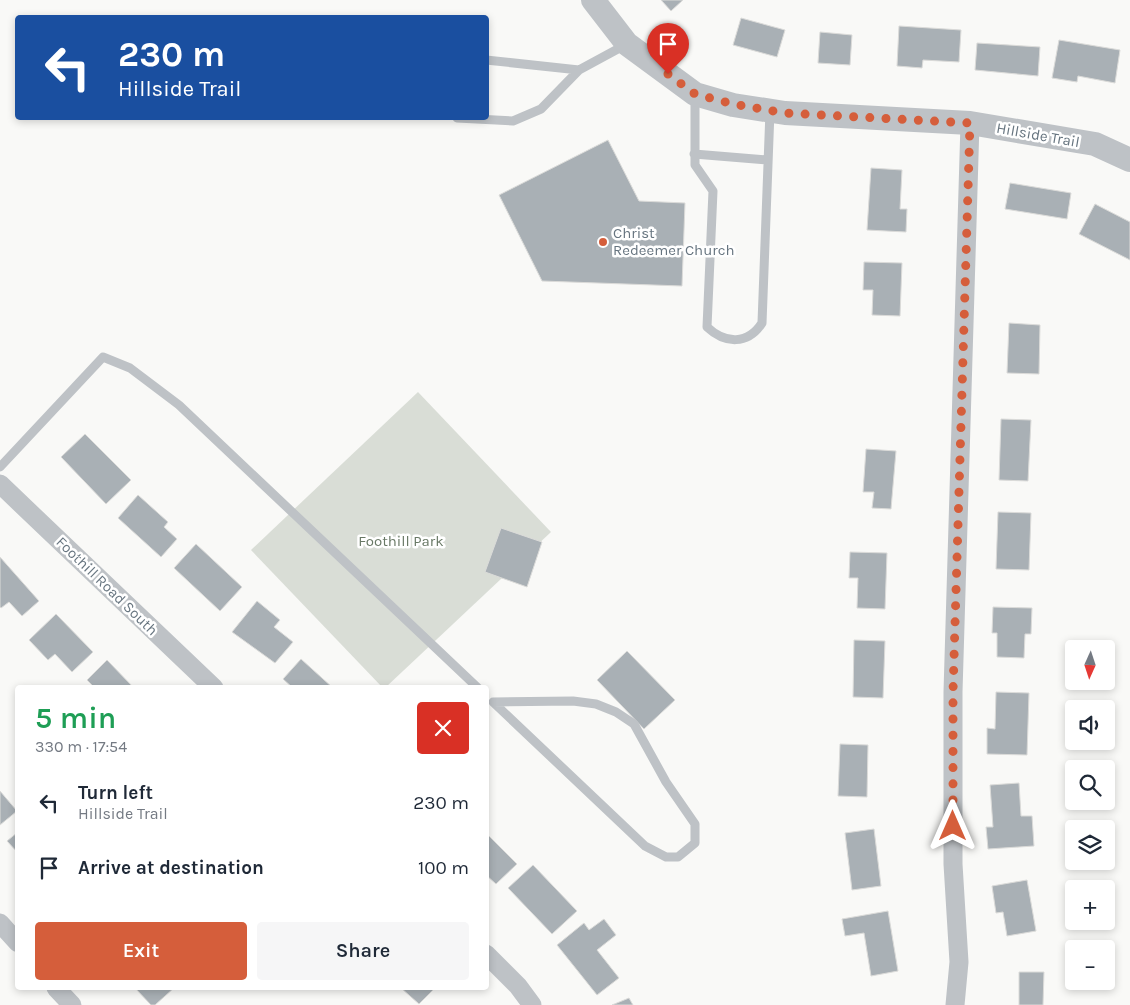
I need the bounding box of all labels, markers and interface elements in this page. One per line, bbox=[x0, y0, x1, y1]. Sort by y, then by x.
pin bbox=[647, 23, 689, 74]
icon: arrive bbox=[654, 30, 682, 58]
text: 230 m bbox=[118, 34, 225, 75]
icon: left bbox=[35, 35, 100, 100]
text: Hillside Trail bbox=[118, 76, 241, 102]
street label: Hillside Trail bbox=[995, 119, 1081, 151]
place label: Christ Redeemer Church bbox=[613, 224, 734, 259]
marker: Christ Redeemer Church bbox=[597, 236, 609, 248]
park label: Foothill Park bbox=[358, 532, 444, 550]
street label: Foothill Road South bbox=[53, 533, 161, 639]
north arrow bbox=[1065, 640, 1115, 690]
map controls bbox=[1065, 640, 1115, 990]
text: 5 min bbox=[35, 700, 116, 736]
button: sound bbox=[1065, 700, 1115, 750]
button: close bbox=[417, 702, 469, 754]
text: 330 m · 17:54 bbox=[35, 737, 127, 756]
button: search bbox=[1065, 760, 1115, 810]
text: Turn left bbox=[78, 782, 153, 804]
icon: left bbox=[35, 789, 63, 817]
text: 230 m bbox=[413, 792, 469, 814]
position arrow bbox=[926, 799, 978, 851]
text: Hillside Trail bbox=[78, 804, 168, 823]
button: layers bbox=[1065, 820, 1115, 870]
icon: arrive bbox=[35, 854, 63, 882]
text: Arrive at destination bbox=[78, 857, 264, 879]
text: 100 m bbox=[418, 857, 469, 879]
button: + bbox=[1065, 880, 1115, 930]
button: Exit bbox=[35, 922, 247, 980]
button: Share bbox=[257, 922, 469, 980]
button: − bbox=[1065, 940, 1115, 990]

